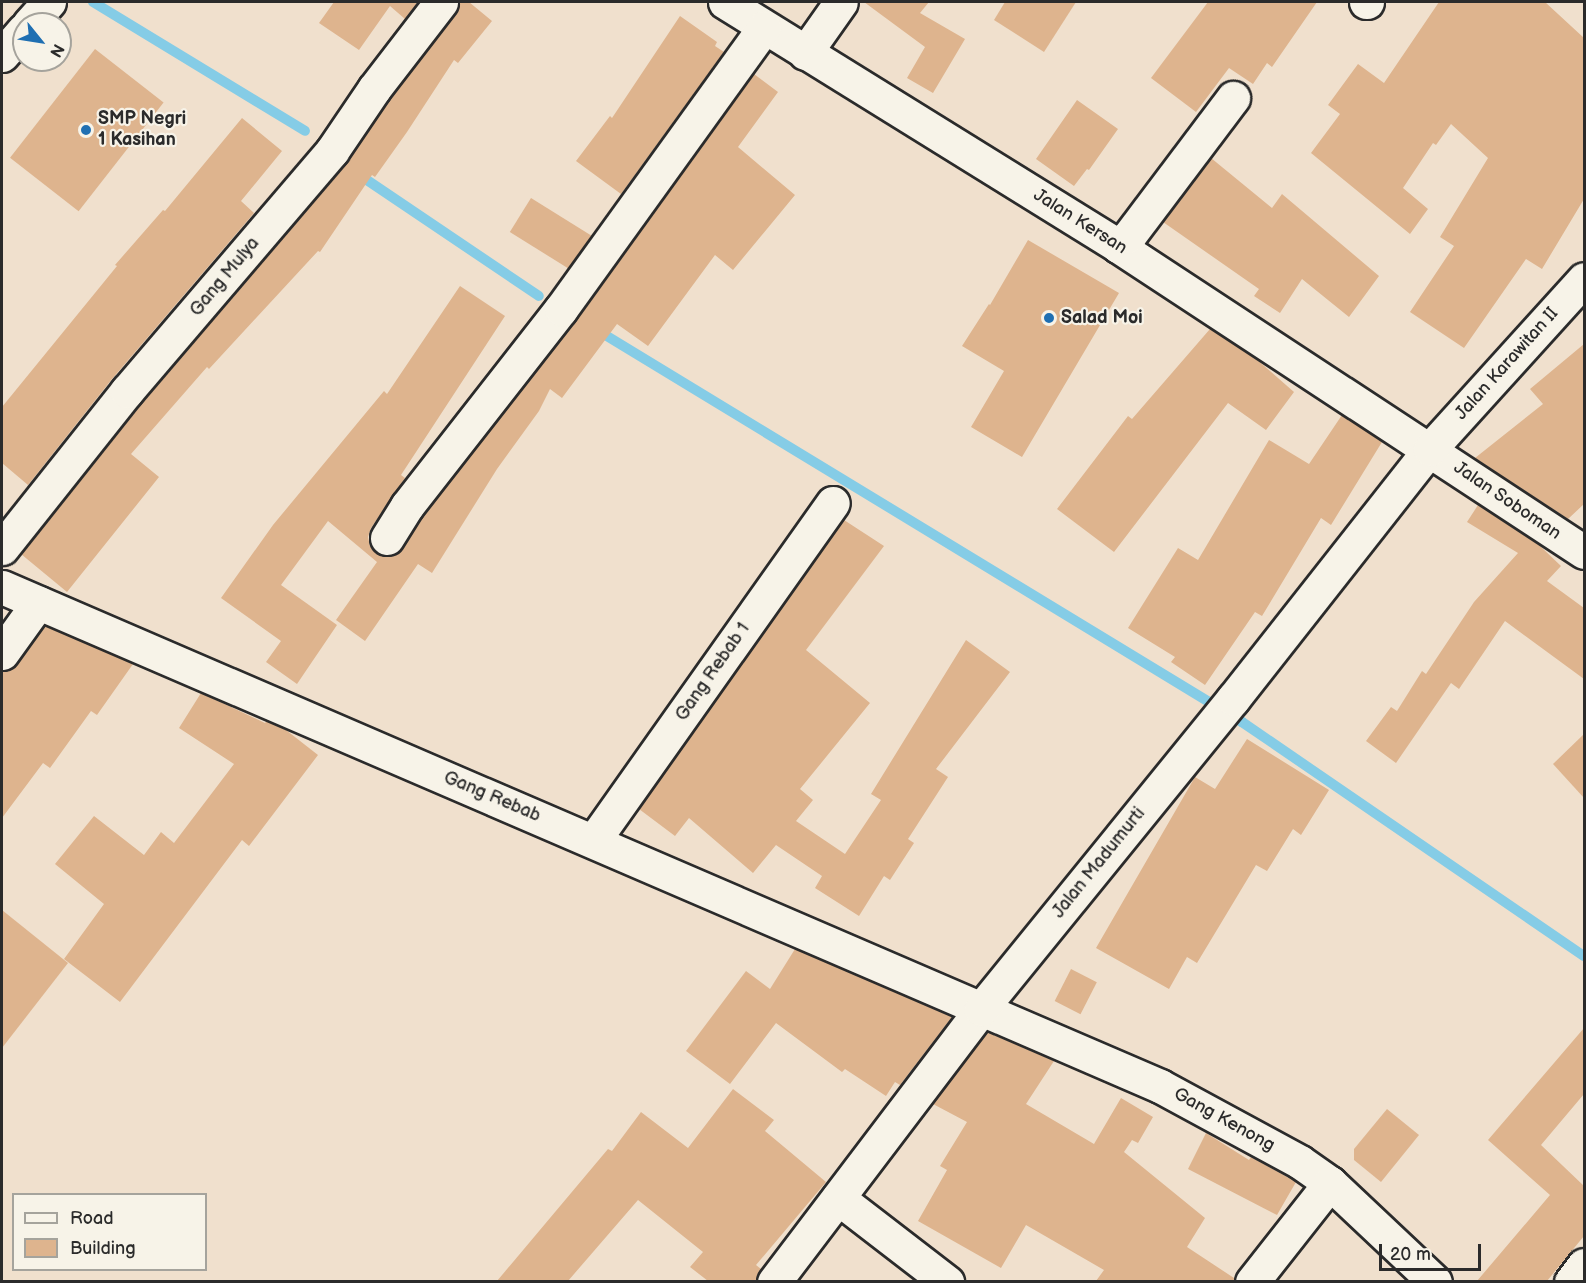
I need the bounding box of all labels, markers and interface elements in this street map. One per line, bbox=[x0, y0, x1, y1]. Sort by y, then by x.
north arrow bbox=[12, 12, 72, 72]
text: N bbox=[45, 40, 68, 60]
place label: SMP Negri 1 Kasihan bbox=[98, 109, 186, 152]
marker: SMP Negri 1 Kasihan bbox=[79, 123, 93, 137]
street label: Jalan Kersan bbox=[1029, 185, 1131, 259]
street label: Gang Mulya bbox=[186, 233, 264, 321]
street label: Jalan Karawitan II bbox=[1451, 303, 1563, 425]
place label: Salad Moi bbox=[1061, 307, 1143, 329]
marker: Salad Moi bbox=[1042, 311, 1056, 325]
street label: Jalan Soboman bbox=[1449, 457, 1565, 545]
street label: Gang Rebab 1 bbox=[671, 619, 755, 725]
street label: Gang Rebab bbox=[440, 767, 544, 827]
street label: Jalan Madumurti bbox=[1048, 804, 1150, 922]
street label: Gang Kenong bbox=[1170, 1083, 1278, 1157]
legend bbox=[12, 1193, 207, 1271]
text: Road bbox=[70, 1208, 114, 1229]
scale bar bbox=[1382, 1232, 1484, 1270]
text: Building bbox=[70, 1238, 136, 1259]
text: 20 m bbox=[1390, 1244, 1431, 1265]

